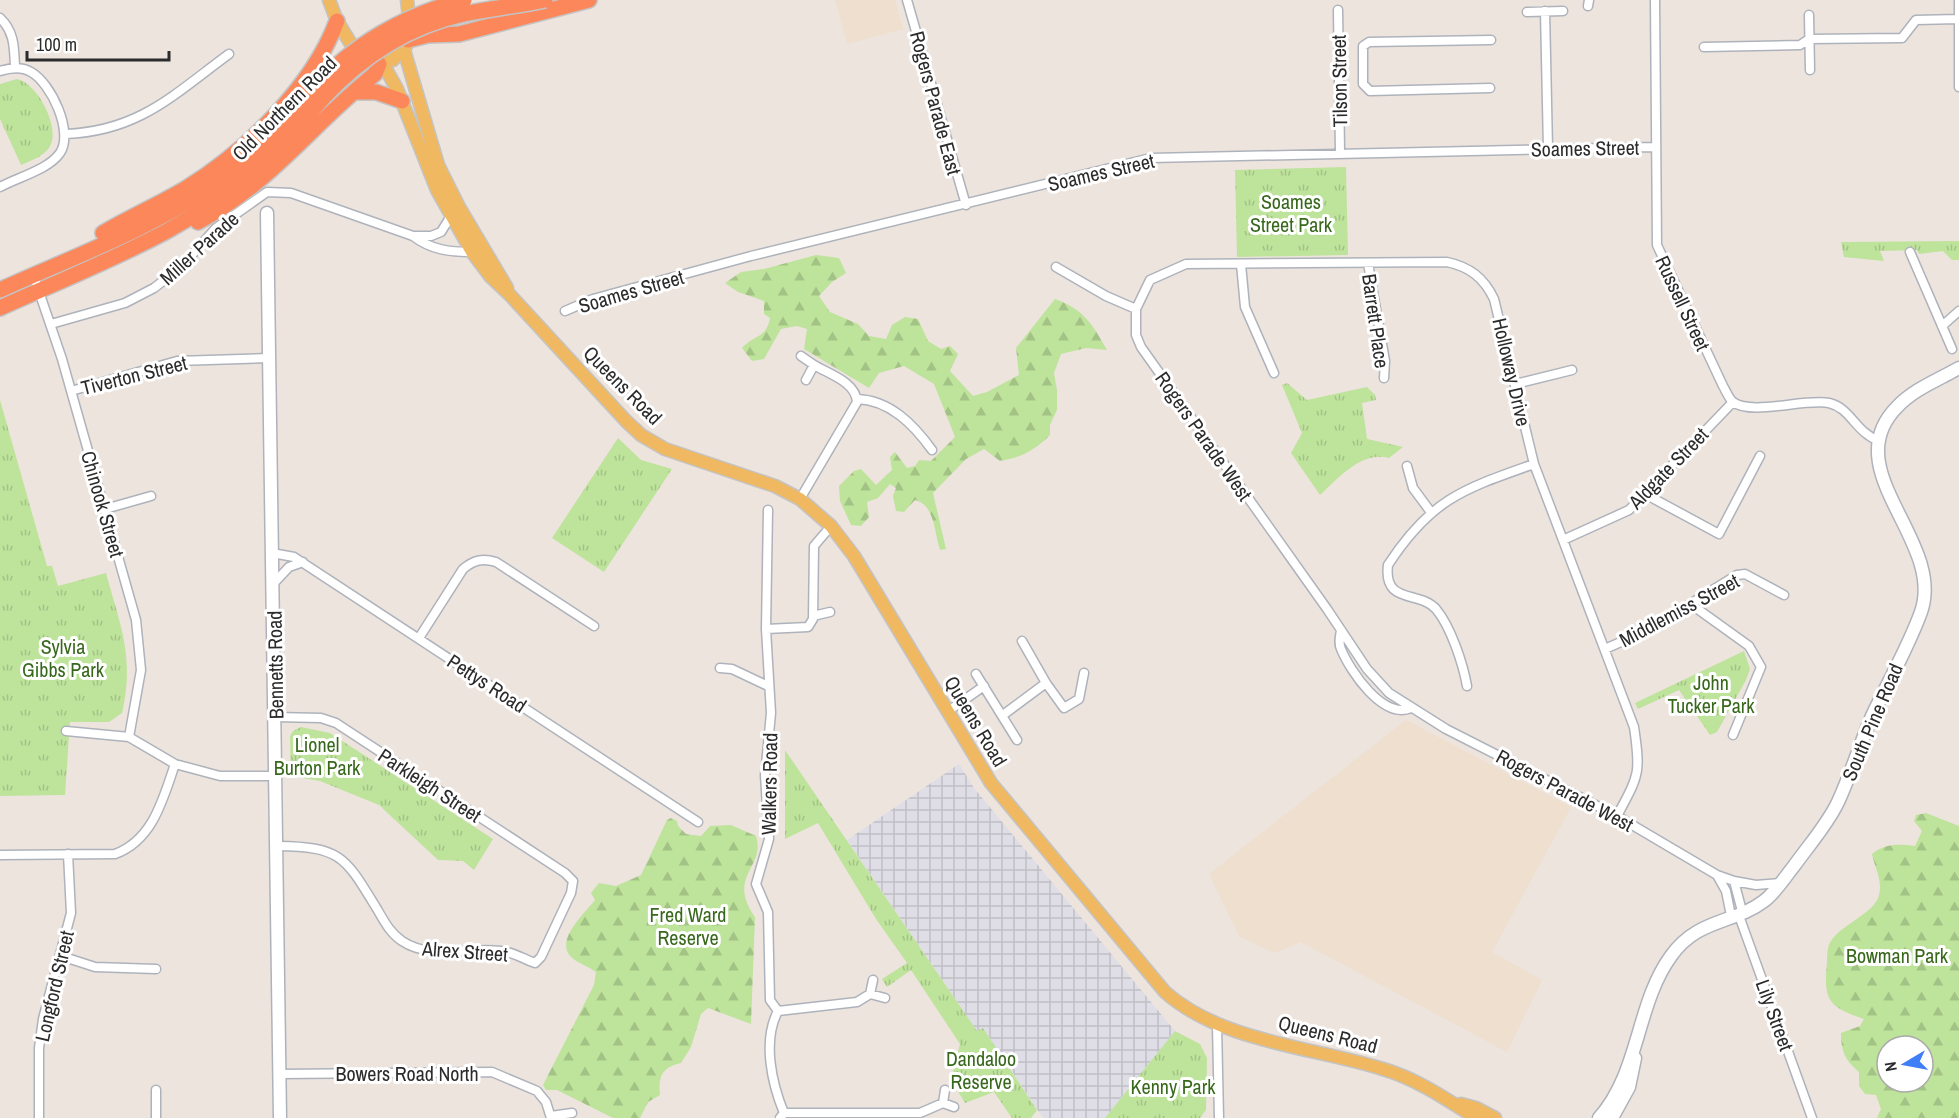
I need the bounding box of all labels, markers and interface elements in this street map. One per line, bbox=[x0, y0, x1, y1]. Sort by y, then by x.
scale bar bbox=[27, 24, 170, 62]
street label: Rogers Parade East bbox=[904, 28, 968, 178]
text: 100 m bbox=[36, 32, 77, 57]
street label: Tilson Street bbox=[1325, 34, 1353, 128]
street label: Old Northern Road bbox=[226, 50, 342, 166]
street label: Soames Street bbox=[1531, 134, 1640, 162]
street label: Soames Street bbox=[1045, 147, 1157, 197]
park label: Soames Street Park bbox=[1250, 188, 1333, 238]
street label: Miller Parade bbox=[154, 205, 244, 291]
street label: Russell Street bbox=[1649, 251, 1717, 355]
street label: Soames Street bbox=[575, 263, 687, 319]
street label: Barrett Place bbox=[1356, 272, 1396, 370]
street label: Holloway Drive bbox=[1486, 315, 1538, 429]
street label: Queens Road bbox=[578, 340, 668, 430]
street label: Tiverton Street bbox=[78, 349, 190, 401]
street label: Rogers Parade West bbox=[1149, 366, 1259, 506]
street label: Aldgate Street bbox=[1621, 421, 1714, 515]
street label: Chinook Street bbox=[75, 448, 131, 561]
street label: Middlemiss Street bbox=[1614, 567, 1744, 653]
street label: Bennetts Road bbox=[261, 611, 289, 719]
park label: Sylvia Gibbs Park bbox=[22, 633, 105, 683]
street label: Pettys Road bbox=[442, 647, 532, 719]
street label: South Pine Road bbox=[1835, 659, 1909, 785]
park label: John Tucker Park bbox=[1668, 669, 1755, 719]
street label: Queens Road bbox=[938, 671, 1014, 771]
park label: Lionel Burton Park bbox=[274, 731, 361, 781]
street label: Walkers Road bbox=[755, 733, 783, 835]
street label: Parkleigh Street bbox=[373, 742, 487, 829]
street label: Rogers Parade West bbox=[1492, 742, 1639, 838]
park label: Fred Ward Reserve bbox=[650, 901, 726, 951]
street label: Longford Street bbox=[28, 927, 80, 1044]
street label: Alrex Street bbox=[420, 934, 509, 967]
park label: Bowman Park bbox=[1846, 942, 1949, 969]
street label: Lily Street bbox=[1750, 976, 1800, 1055]
street label: Queens Road bbox=[1276, 1009, 1380, 1059]
north arrow bbox=[1875, 1034, 1935, 1094]
park label: Dandaloo Reserve bbox=[946, 1045, 1016, 1095]
street label: Bowers Road North bbox=[335, 1060, 479, 1087]
text: N bbox=[1879, 1060, 1902, 1073]
park label: Kenny Park bbox=[1131, 1073, 1216, 1100]

